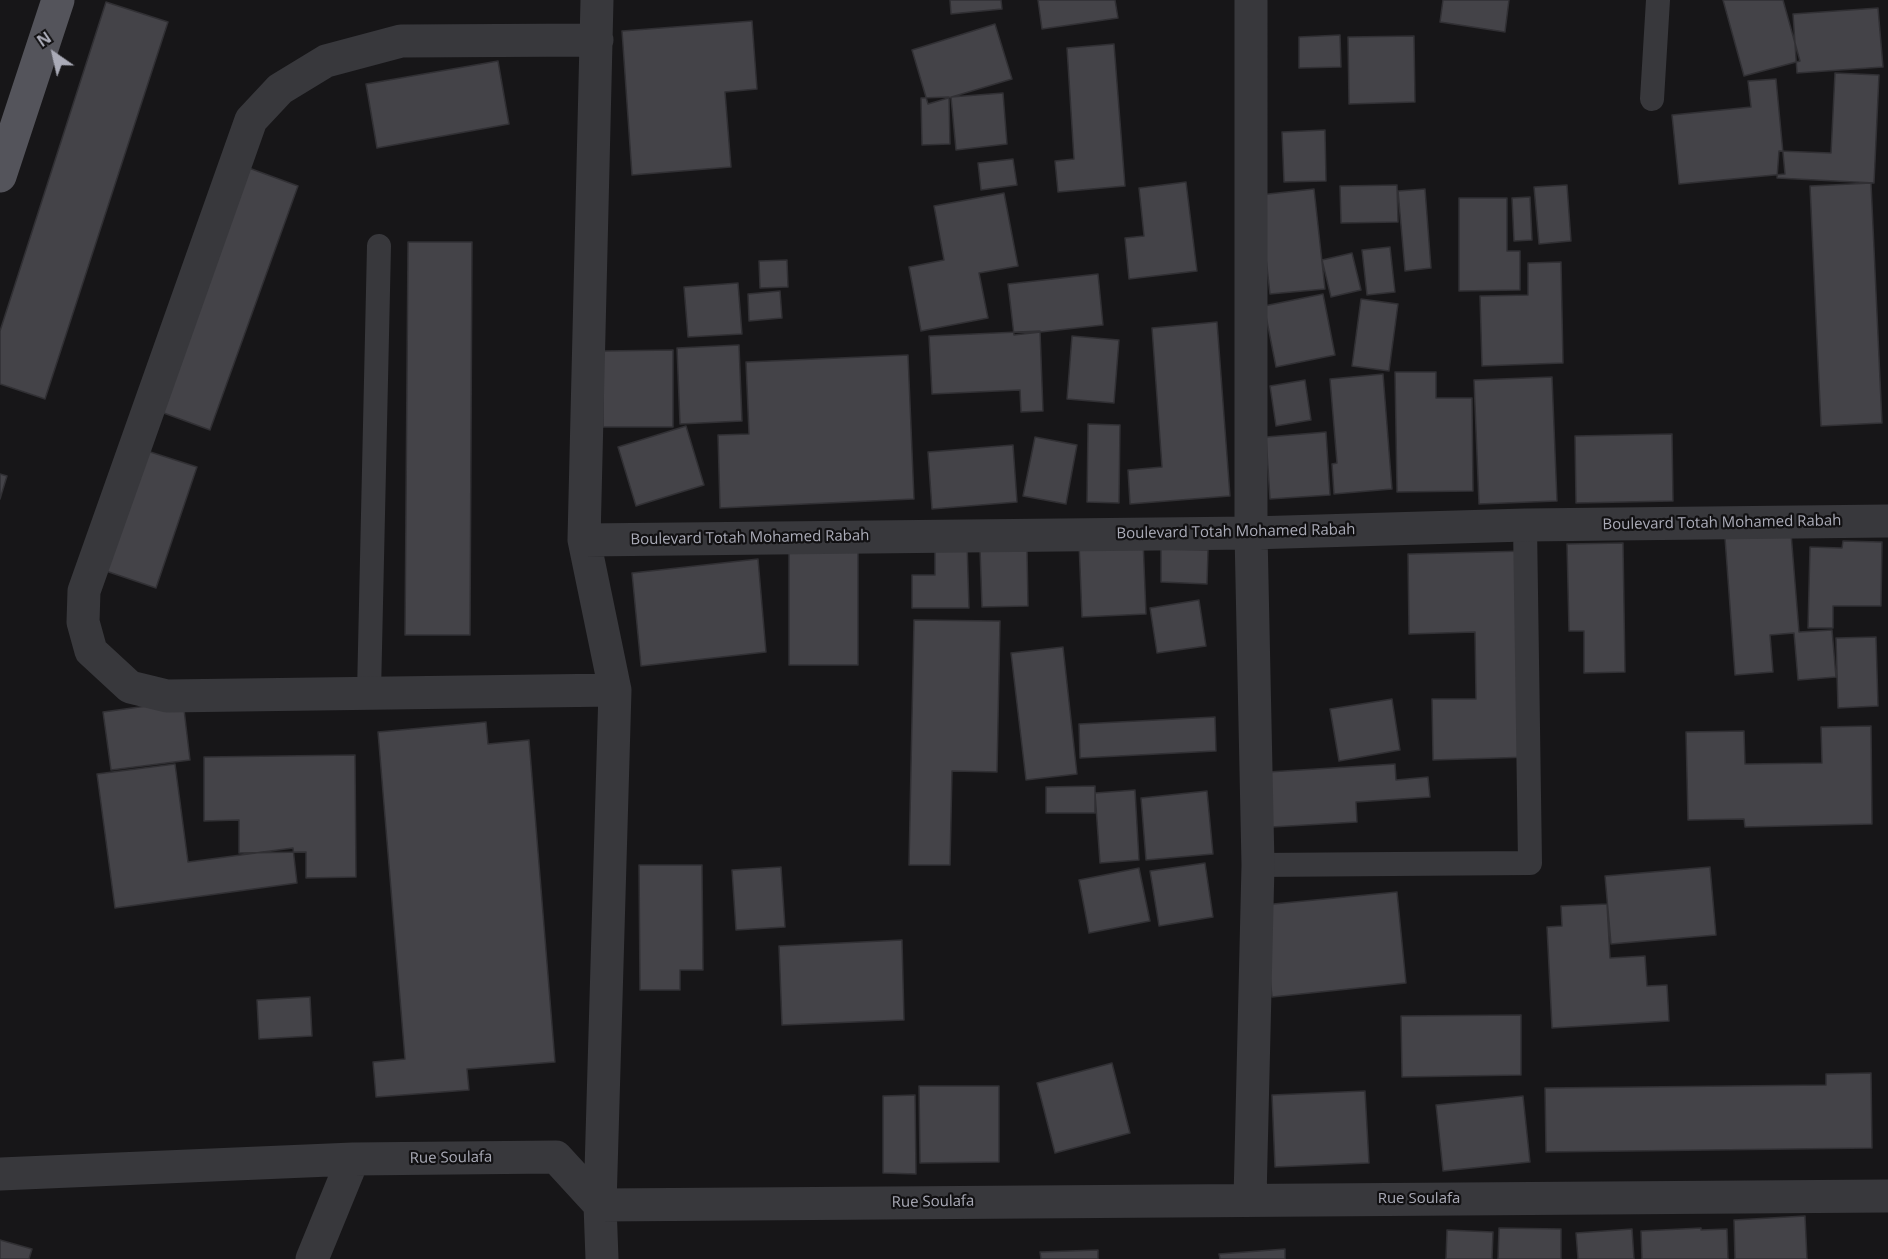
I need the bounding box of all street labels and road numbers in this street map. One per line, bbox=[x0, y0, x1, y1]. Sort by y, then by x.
street label: Boulevard Totah Mohamed Rabah bbox=[1602, 512, 1842, 534]
street label: Boulevard Totah Mohamed Rabah bbox=[1116, 521, 1356, 543]
street label: Boulevard Totah Mohamed Rabah bbox=[630, 527, 870, 549]
street label: Rue Soulafa bbox=[409, 1148, 493, 1168]
street label: Rue Soulafa bbox=[1378, 1190, 1460, 1208]
street label: Rue Soulafa bbox=[891, 1192, 975, 1212]

